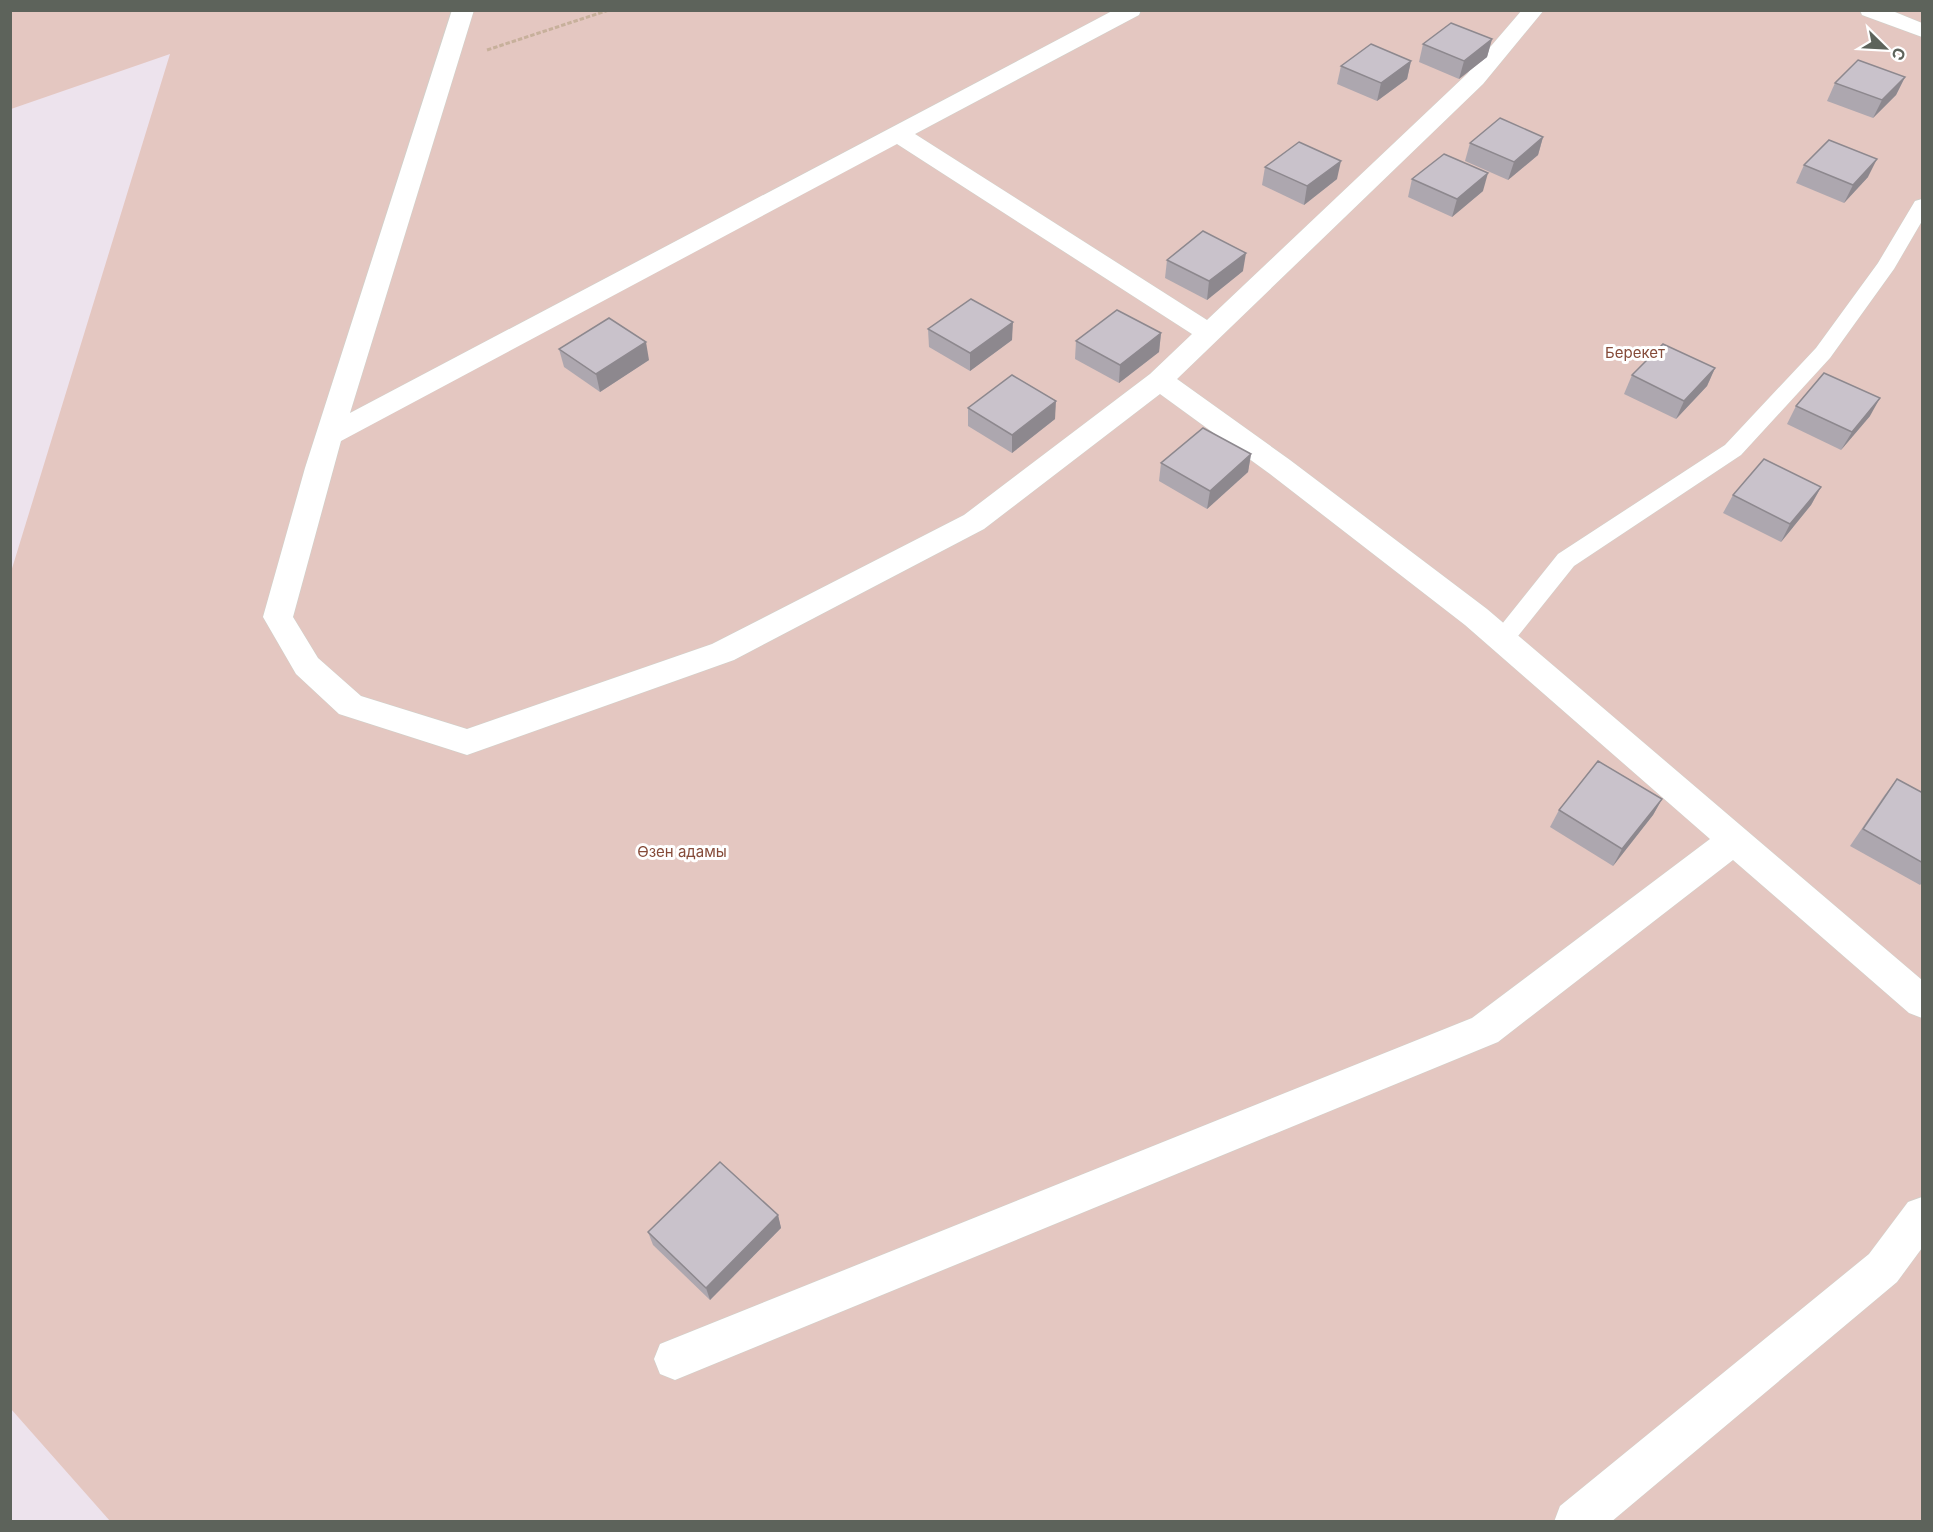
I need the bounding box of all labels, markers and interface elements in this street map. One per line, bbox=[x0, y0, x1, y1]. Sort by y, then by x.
north arrow bbox=[1855, 18, 1915, 78]
text: С bbox=[1887, 45, 1910, 64]
park label: Берекет bbox=[1605, 343, 1665, 362]
park label: Өзен адамы bbox=[637, 842, 727, 861]

